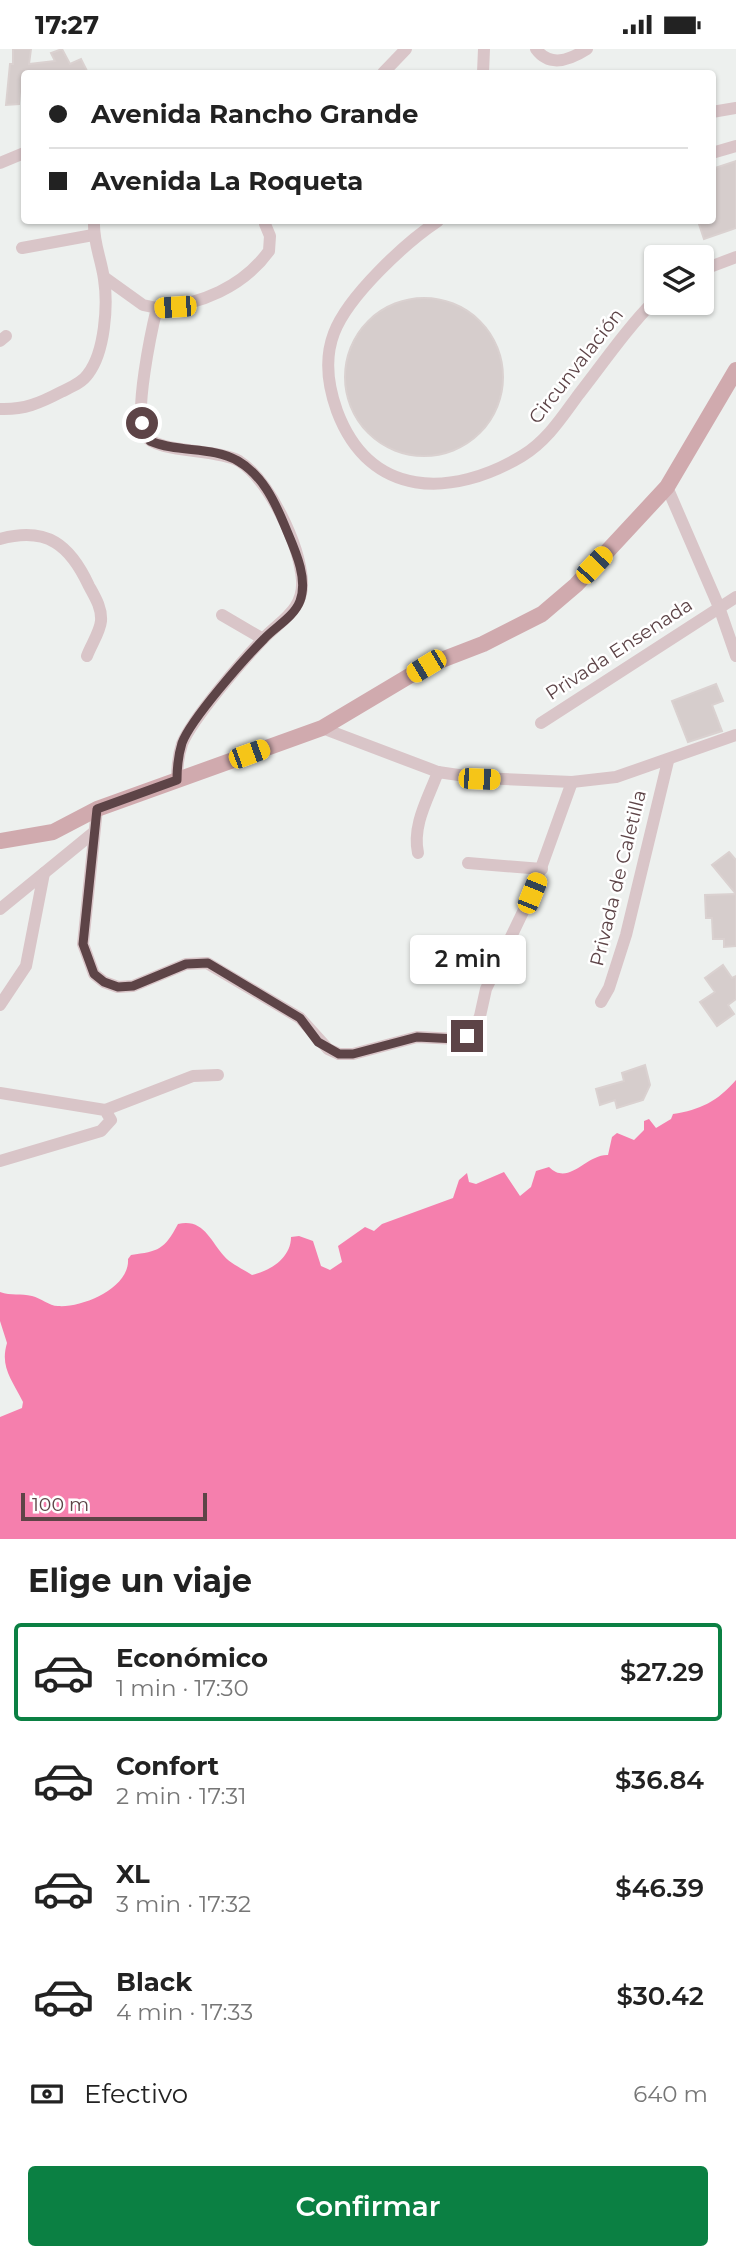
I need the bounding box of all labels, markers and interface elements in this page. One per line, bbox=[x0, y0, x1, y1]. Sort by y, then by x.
text: 17:27 bbox=[35, 9, 99, 41]
text: Avenida Rancho Grande bbox=[91, 98, 419, 130]
text: Avenida La Roqueta bbox=[91, 165, 363, 197]
map controls bbox=[644, 245, 714, 315]
button: layers bbox=[644, 245, 714, 315]
car bbox=[154, 295, 197, 319]
street label: Circunvalación bbox=[524, 304, 628, 428]
route start bbox=[126, 407, 158, 439]
car bbox=[572, 542, 617, 588]
street label: Privada Ensenada bbox=[541, 593, 697, 705]
car bbox=[403, 646, 450, 686]
car bbox=[226, 737, 273, 771]
car bbox=[458, 768, 501, 790]
street label: Privada de Caletilla bbox=[585, 788, 651, 968]
car bbox=[515, 870, 550, 916]
callout: 2 min bbox=[409, 935, 525, 983]
text: 2 min bbox=[435, 945, 501, 973]
route end bbox=[451, 1020, 483, 1052]
scale bar bbox=[21, 1490, 206, 1522]
text: 100 m bbox=[32, 1493, 89, 1516]
text: Elige un viaje bbox=[28, 1561, 252, 1600]
icon: car bbox=[32, 1641, 95, 1704]
text: Económico bbox=[116, 1642, 268, 1674]
text: $27.29 bbox=[620, 1656, 704, 1688]
text: 1 min · 17:30 bbox=[116, 1674, 249, 1702]
icon: car bbox=[32, 1749, 95, 1812]
text: Confort bbox=[116, 1750, 219, 1782]
text: $36.84 bbox=[615, 1764, 704, 1796]
text: 2 min · 17:31 bbox=[116, 1782, 247, 1810]
icon: car bbox=[32, 1857, 95, 1920]
text: XL bbox=[116, 1858, 150, 1890]
text: $46.39 bbox=[615, 1872, 704, 1904]
text: 3 min · 17:32 bbox=[116, 1890, 251, 1918]
icon: car bbox=[32, 1965, 95, 2028]
text: Black bbox=[116, 1966, 192, 1998]
text: $30.42 bbox=[616, 1980, 704, 2012]
text: 4 min · 17:33 bbox=[116, 1998, 253, 2026]
icon: cash bbox=[28, 2075, 66, 2113]
text: Efectivo bbox=[84, 2078, 188, 2110]
text: 640 m bbox=[633, 2080, 708, 2108]
button: Confirmar bbox=[28, 2166, 708, 2246]

